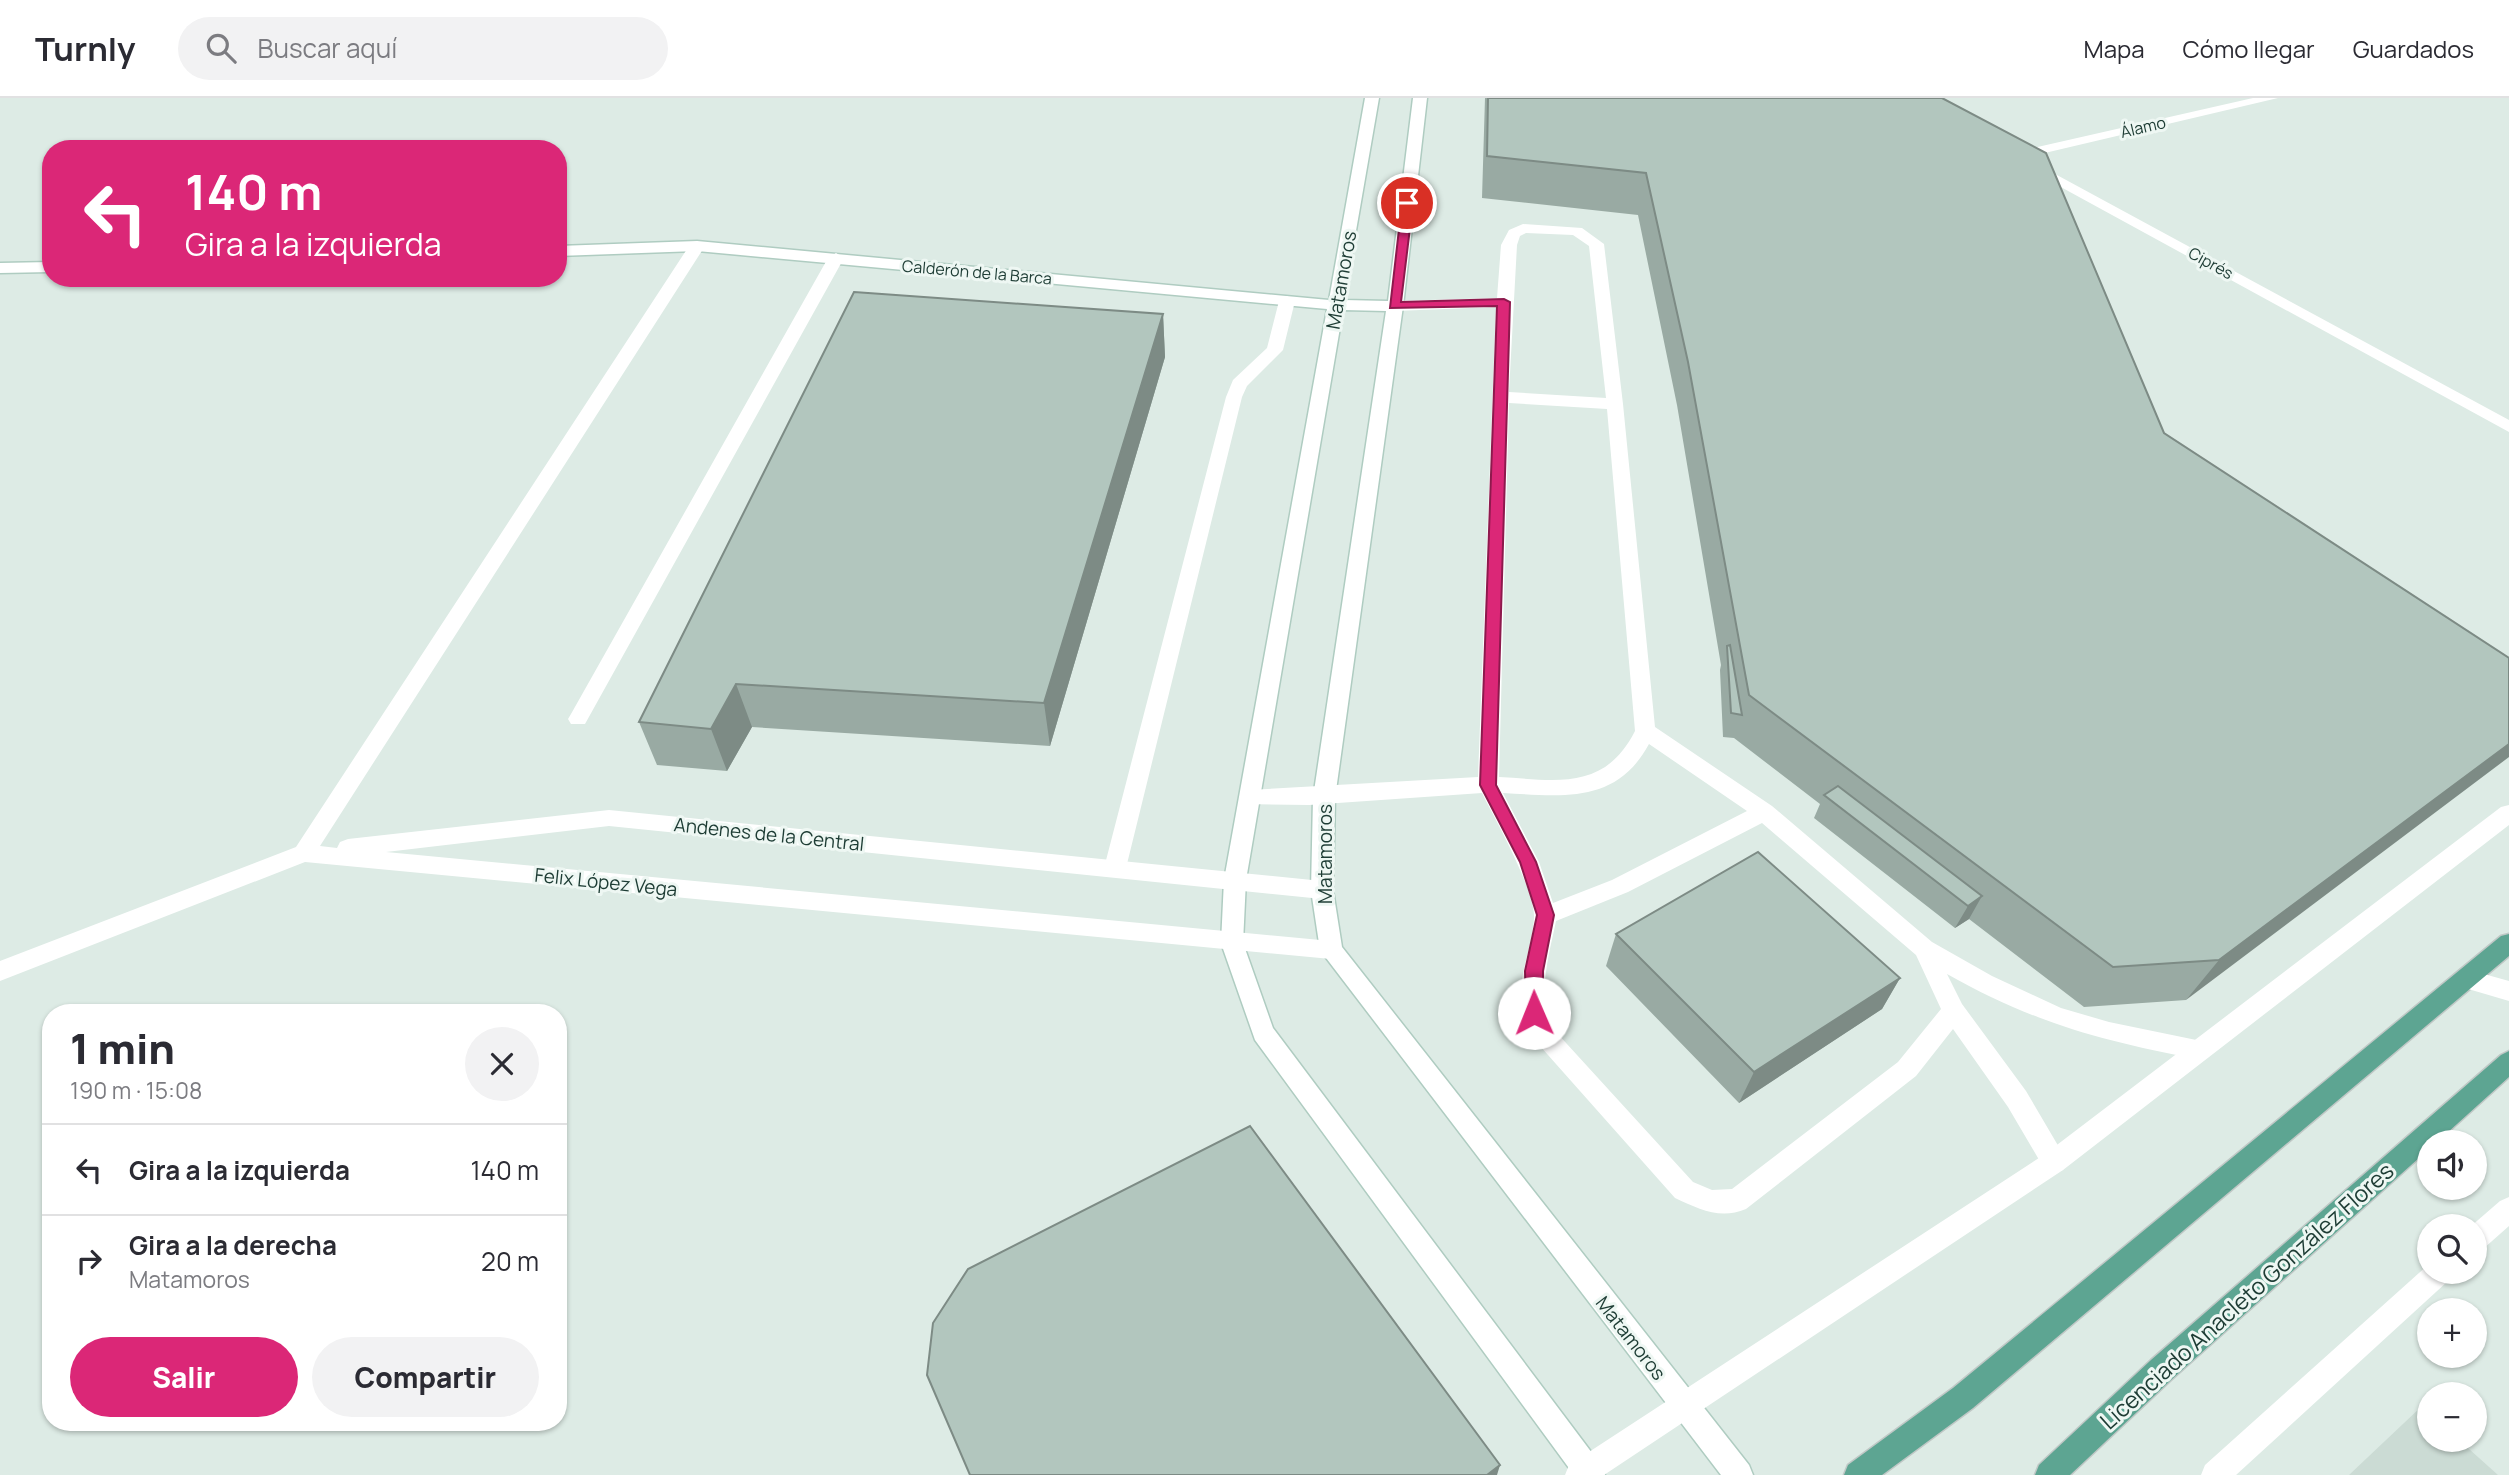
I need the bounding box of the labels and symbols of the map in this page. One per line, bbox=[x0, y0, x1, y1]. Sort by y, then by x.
street label: Álamo bbox=[2118, 111, 2168, 143]
pin bbox=[1377, 173, 1437, 233]
street label: Matamoros bbox=[1320, 229, 1362, 331]
street label: Ciprés bbox=[2185, 242, 2237, 284]
street label: Calderón de la Barca bbox=[901, 254, 1053, 290]
street label: Matamoros bbox=[1312, 804, 1338, 904]
street label: Andenes de la Central bbox=[673, 811, 865, 857]
street label: Felix López Vega bbox=[533, 862, 679, 902]
position arrow bbox=[1497, 976, 1571, 1050]
street label: Licenciado Anacleto González Flores bbox=[2092, 1154, 2400, 1436]
street label: Matamoros bbox=[1590, 1291, 1672, 1385]

